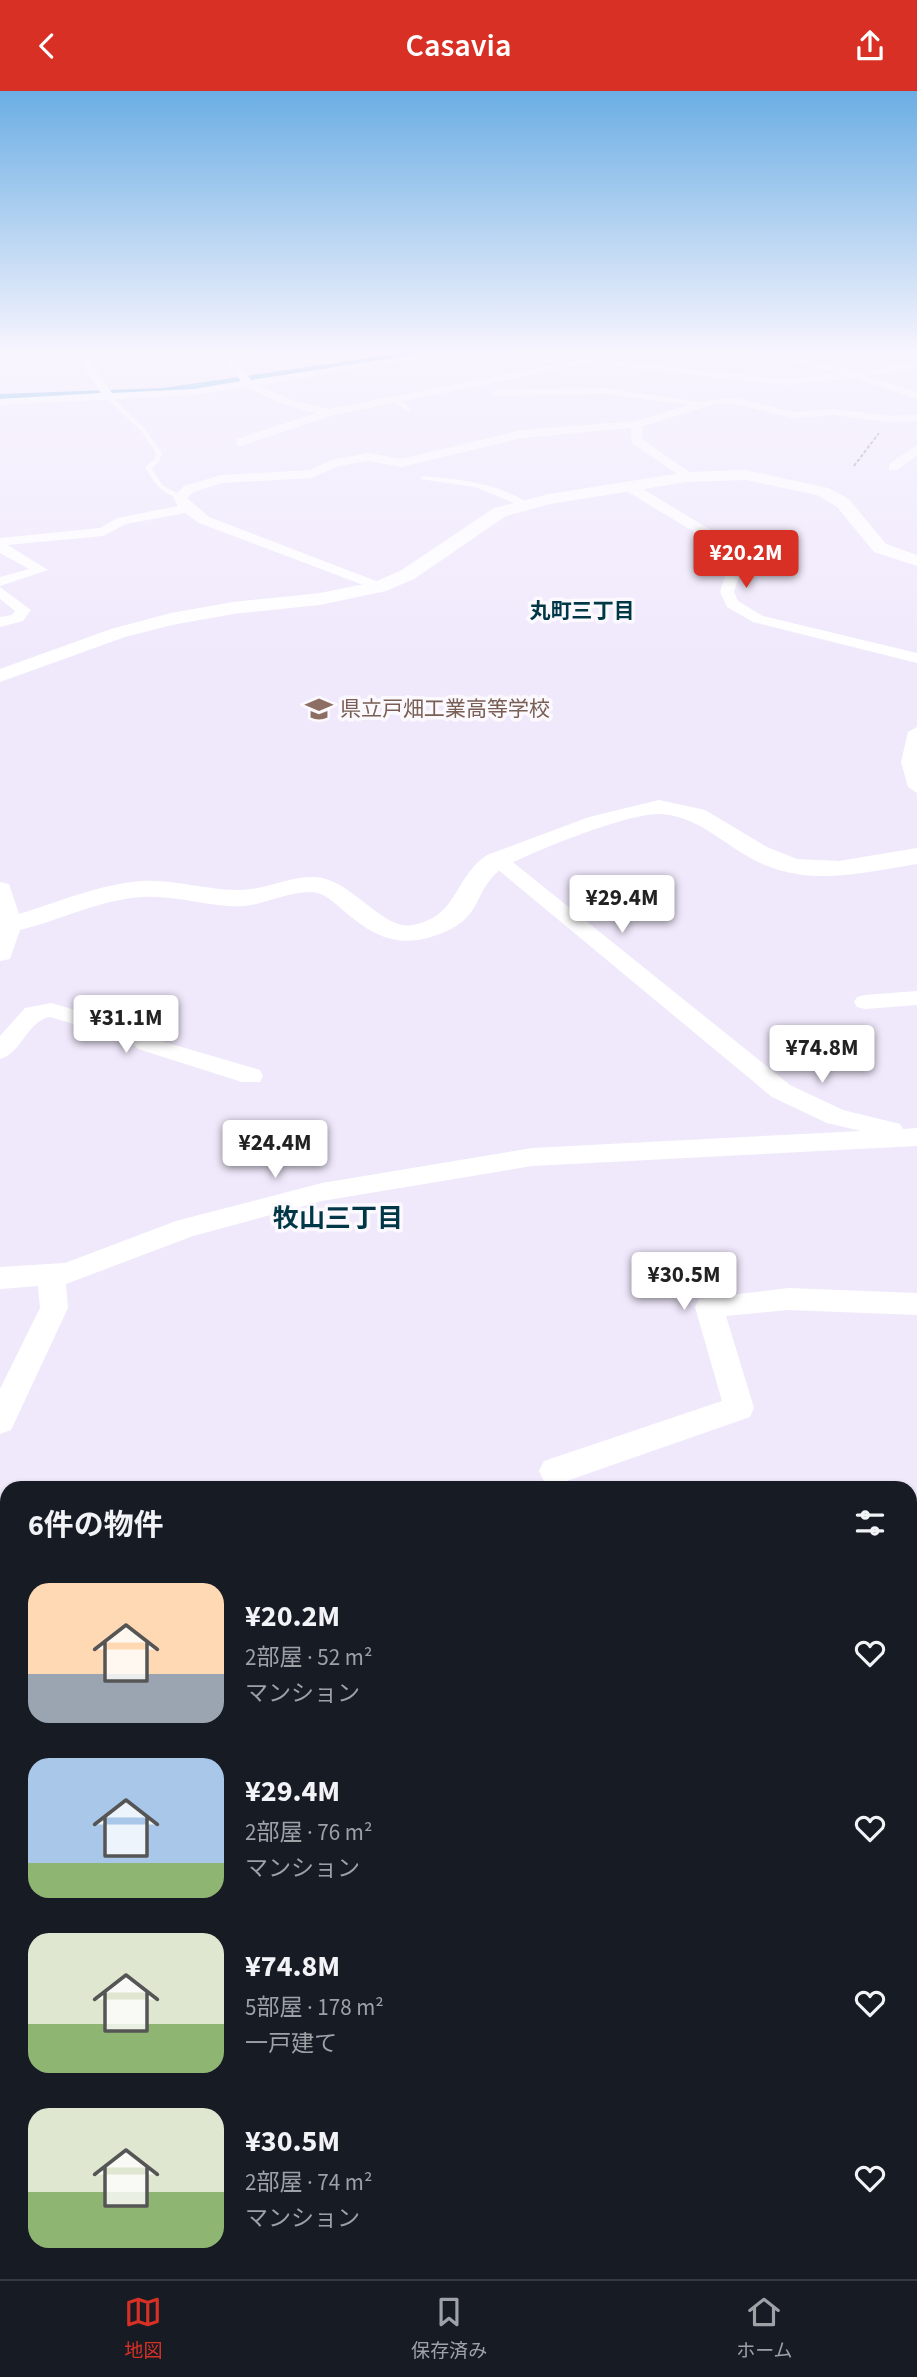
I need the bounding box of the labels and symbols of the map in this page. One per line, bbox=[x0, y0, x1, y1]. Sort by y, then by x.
pin: ¥20.2M bbox=[689, 531, 803, 590]
district label: 丸町三丁目 bbox=[530, 596, 635, 626]
school or university icon: 県立戸畑工業高等学校 bbox=[304, 694, 334, 724]
place label: 県立戸畑工業高等学校 bbox=[340, 694, 550, 724]
pin: ¥29.4M bbox=[565, 875, 679, 935]
pin: ¥31.1M bbox=[69, 995, 183, 1055]
pin: ¥74.8M bbox=[765, 1025, 879, 1085]
pin: ¥24.4M bbox=[218, 1121, 332, 1180]
district label: 牧山三丁目 bbox=[273, 1200, 403, 1237]
pin: ¥30.5M bbox=[627, 1253, 741, 1312]

